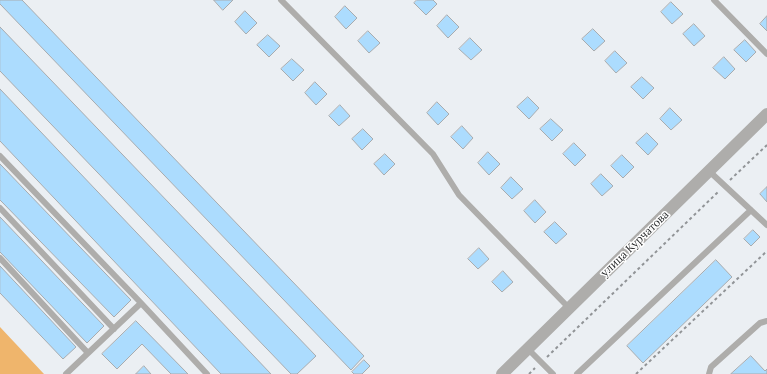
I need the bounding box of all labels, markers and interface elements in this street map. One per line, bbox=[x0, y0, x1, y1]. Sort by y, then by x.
street label: улица Курчатова bbox=[598, 208, 672, 280]

